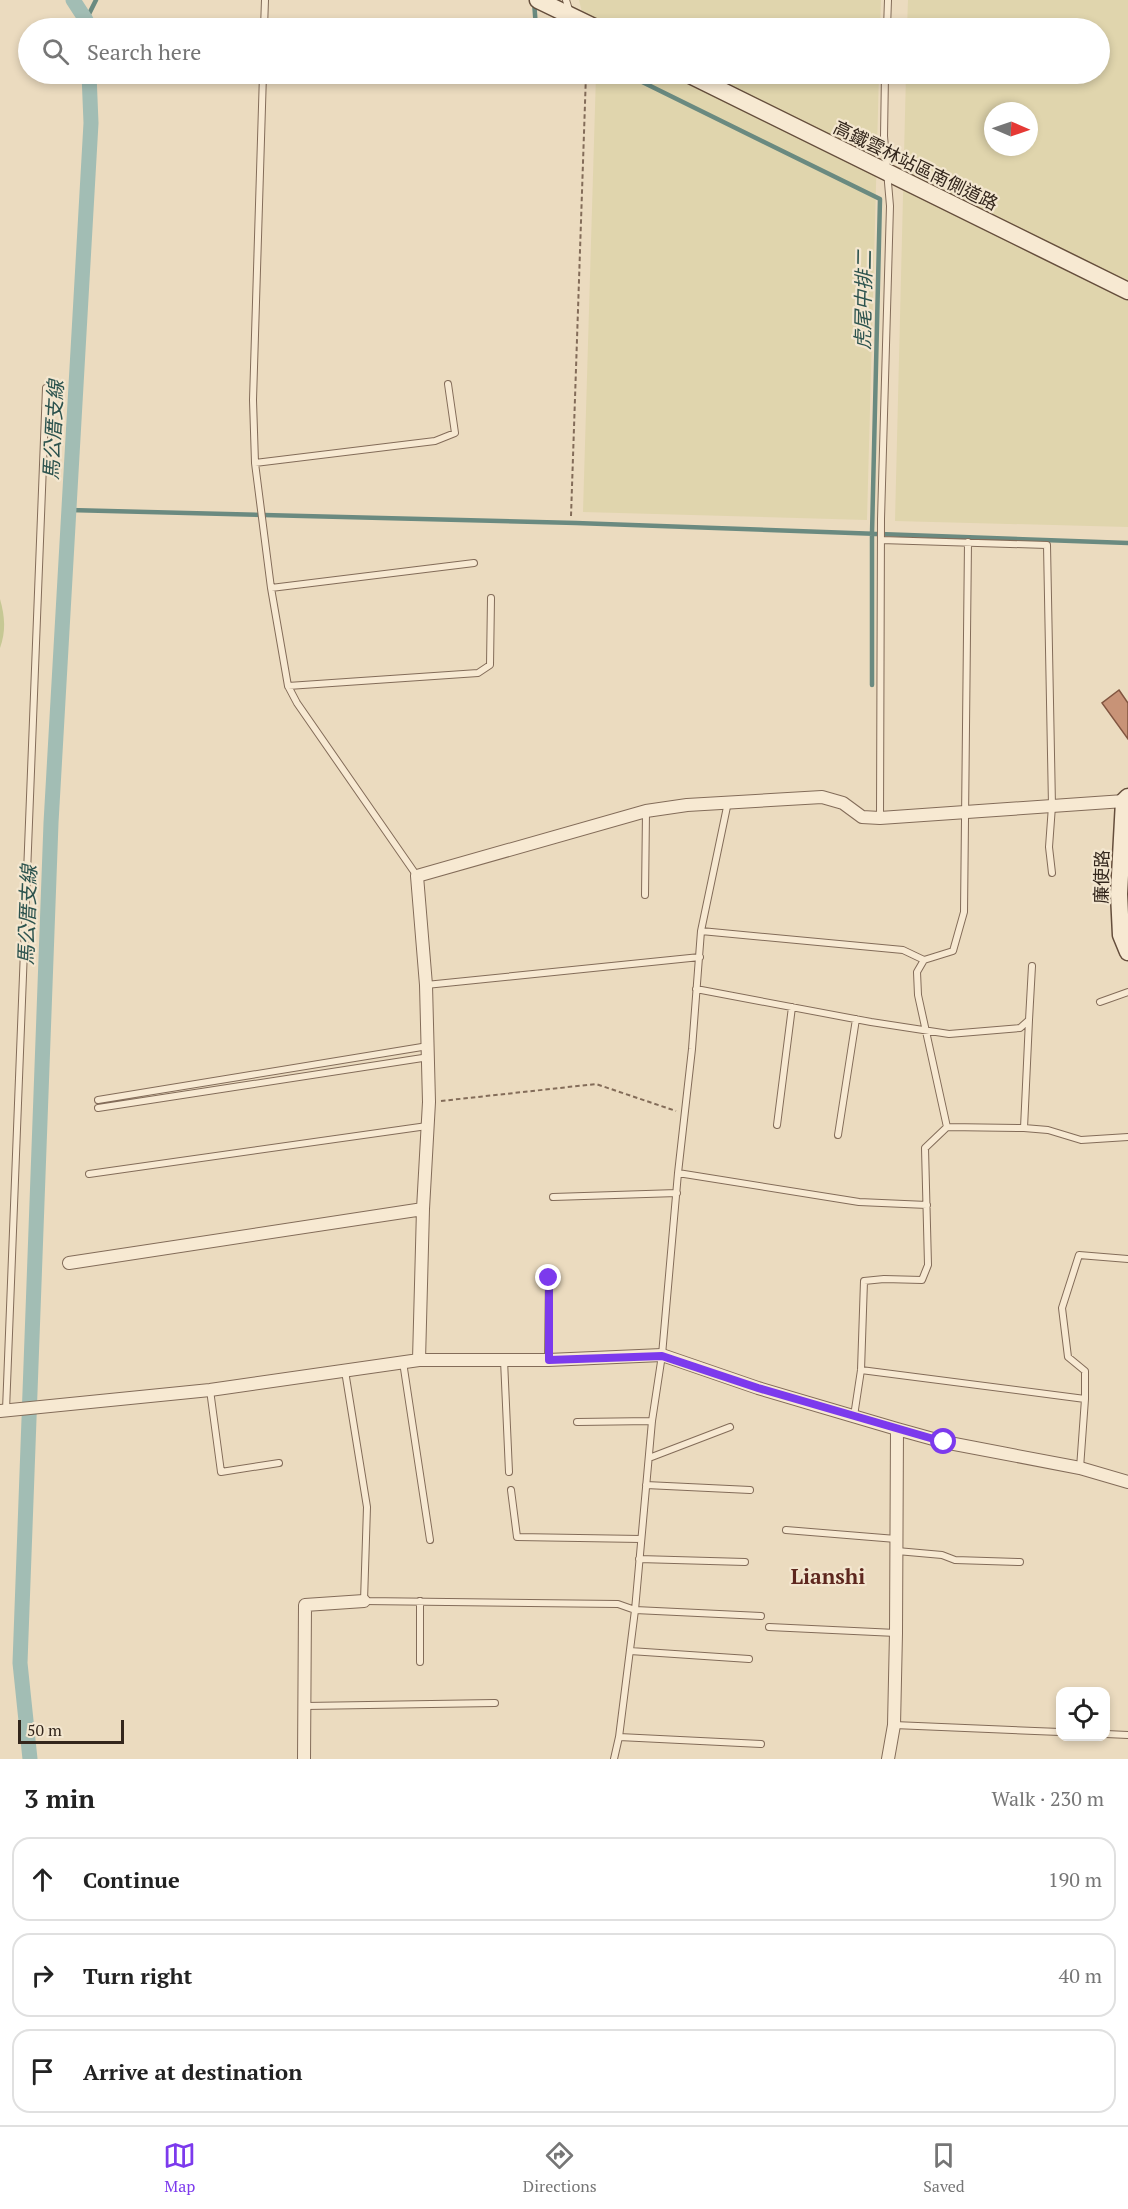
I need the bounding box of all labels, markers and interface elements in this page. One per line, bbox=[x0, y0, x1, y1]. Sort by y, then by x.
search box bbox=[18, 18, 1110, 84]
icon: search bbox=[39, 35, 72, 68]
text: Search here bbox=[87, 37, 201, 66]
north arrow bbox=[984, 102, 1038, 156]
street label: 高鐵雲林站區南側道路 bbox=[830, 115, 1002, 215]
water label: 虎尾中排二 bbox=[849, 249, 877, 350]
water label: 馬公厝支線 bbox=[37, 377, 69, 481]
street label: 廉使路 bbox=[1089, 850, 1113, 904]
water label: 馬公厝支線 bbox=[12, 863, 42, 965]
route end bbox=[535, 1264, 561, 1290]
route start bbox=[930, 1428, 956, 1454]
district label: Lianshi bbox=[791, 1562, 865, 1590]
map controls bbox=[1056, 1687, 1110, 1741]
button: locate bbox=[1056, 1687, 1110, 1741]
scale bar bbox=[18, 1717, 124, 1744]
text: 50 m bbox=[27, 1719, 62, 1741]
text: 3 min bbox=[24, 1781, 95, 1815]
text: Walk · 230 m bbox=[992, 1785, 1104, 1812]
icon: ahead bbox=[26, 1863, 59, 1896]
text: Continue bbox=[83, 1865, 180, 1894]
text: 190 m bbox=[1048, 1866, 1102, 1893]
icon: right bbox=[26, 1959, 59, 1992]
text: Turn right bbox=[83, 1961, 192, 1990]
text: 40 m bbox=[1059, 1962, 1102, 1989]
icon: arrive bbox=[26, 2055, 59, 2088]
text: Arrive at destination bbox=[83, 2057, 302, 2086]
tab: Map bbox=[163, 2139, 196, 2197]
tab: Directions bbox=[523, 2139, 597, 2197]
tab: Saved bbox=[923, 2139, 965, 2197]

